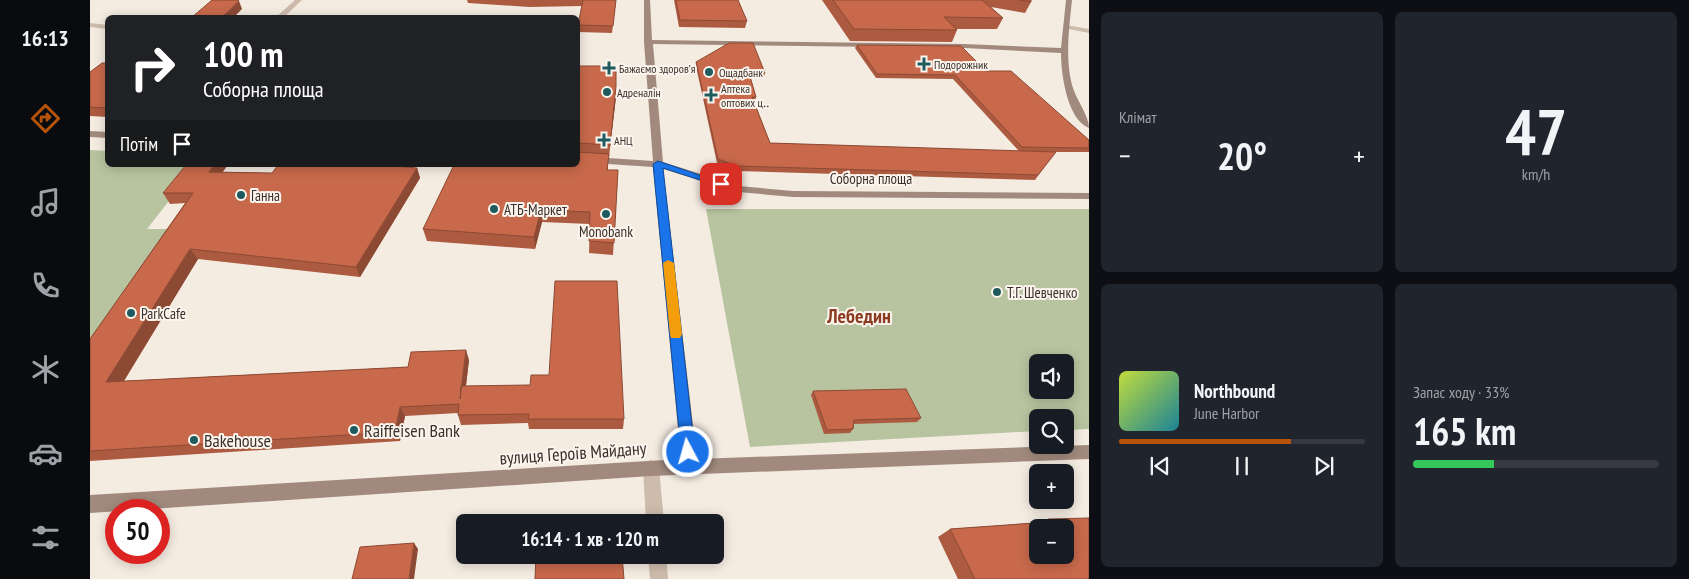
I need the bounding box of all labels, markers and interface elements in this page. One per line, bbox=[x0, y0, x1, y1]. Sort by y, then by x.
text: 16:13 bbox=[21, 24, 69, 52]
text: 100 m bbox=[203, 31, 284, 77]
icon: right bbox=[120, 35, 185, 100]
place label: Подорожник bbox=[934, 57, 988, 72]
marker: Подорожник bbox=[918, 58, 930, 70]
place label: Бажаємо здоровʼя bbox=[619, 61, 696, 76]
marker: Бажаємо здоровʼя bbox=[603, 62, 615, 74]
place label: Ощадбанк bbox=[719, 65, 763, 80]
marker: Ощадбанк bbox=[703, 66, 715, 78]
text: Соборна площа bbox=[203, 75, 324, 103]
place label: Аптека оптових ц‥ bbox=[721, 81, 769, 110]
place label: Адреналін bbox=[617, 85, 661, 100]
marker: Адреналін bbox=[601, 86, 613, 98]
marker: Аптека оптових ц‥ bbox=[705, 89, 717, 101]
text: 47 bbox=[1505, 89, 1567, 173]
icon: directions bbox=[28, 101, 63, 136]
text: Клімат bbox=[1119, 107, 1157, 127]
icon: arrive bbox=[168, 130, 196, 158]
text: 20° bbox=[1217, 131, 1267, 180]
text: Потім bbox=[120, 132, 158, 156]
place label: АНЦ bbox=[614, 133, 633, 148]
marker: АНЦ bbox=[598, 134, 610, 146]
text: − bbox=[1119, 137, 1131, 174]
text: + bbox=[1353, 137, 1365, 174]
pin bbox=[700, 163, 742, 205]
text: km/h bbox=[1522, 164, 1550, 184]
street label: Соборна площа bbox=[830, 169, 912, 188]
icon: arrive bbox=[707, 170, 735, 198]
icon: music bbox=[28, 185, 63, 220]
place label: Ганна bbox=[251, 186, 280, 205]
marker: Ганна bbox=[235, 189, 247, 201]
place label: АТБ-Маркет bbox=[504, 200, 567, 219]
marker: АТБ-Маркет bbox=[488, 203, 500, 215]
marker: Monobank bbox=[600, 208, 612, 220]
place label: Monobank bbox=[579, 222, 633, 241]
icon: phone bbox=[28, 268, 63, 303]
place label: Т.Г. Шевченко bbox=[1007, 283, 1078, 302]
marker: Т.Г. Шевченко bbox=[991, 286, 1003, 298]
district label: Лебедин bbox=[826, 303, 891, 329]
place label: ParkCafe bbox=[141, 304, 186, 323]
marker: ParkCafe bbox=[125, 307, 137, 319]
icon: climate bbox=[28, 352, 63, 387]
map controls bbox=[1029, 354, 1074, 564]
button: sound bbox=[1029, 354, 1074, 399]
text: Northbound bbox=[1194, 379, 1275, 403]
text: Запас ходу · 33% bbox=[1413, 382, 1509, 402]
text: June Harbor bbox=[1194, 403, 1259, 423]
text: 165 km bbox=[1413, 406, 1516, 455]
button: search bbox=[1029, 409, 1074, 454]
place label: Raiffeisen Bank bbox=[364, 419, 460, 442]
marker: Raiffeisen Bank bbox=[348, 424, 360, 436]
position arrow bbox=[661, 425, 713, 477]
place label: Bakehouse bbox=[204, 429, 271, 452]
marker: Bakehouse bbox=[188, 434, 200, 446]
icon: car bbox=[28, 436, 63, 471]
street label: вулиця Героїв Майдану bbox=[499, 436, 647, 470]
icon: previous bbox=[1146, 452, 1174, 480]
icon: pause bbox=[1228, 452, 1256, 480]
icon: next bbox=[1310, 452, 1338, 480]
button: + bbox=[1029, 464, 1074, 509]
speed limit sign: 50 bbox=[105, 499, 170, 564]
button: − bbox=[1029, 519, 1074, 564]
icon: filters bbox=[28, 520, 63, 555]
text: 16:14 · 1 хв · 120 m bbox=[521, 527, 659, 551]

